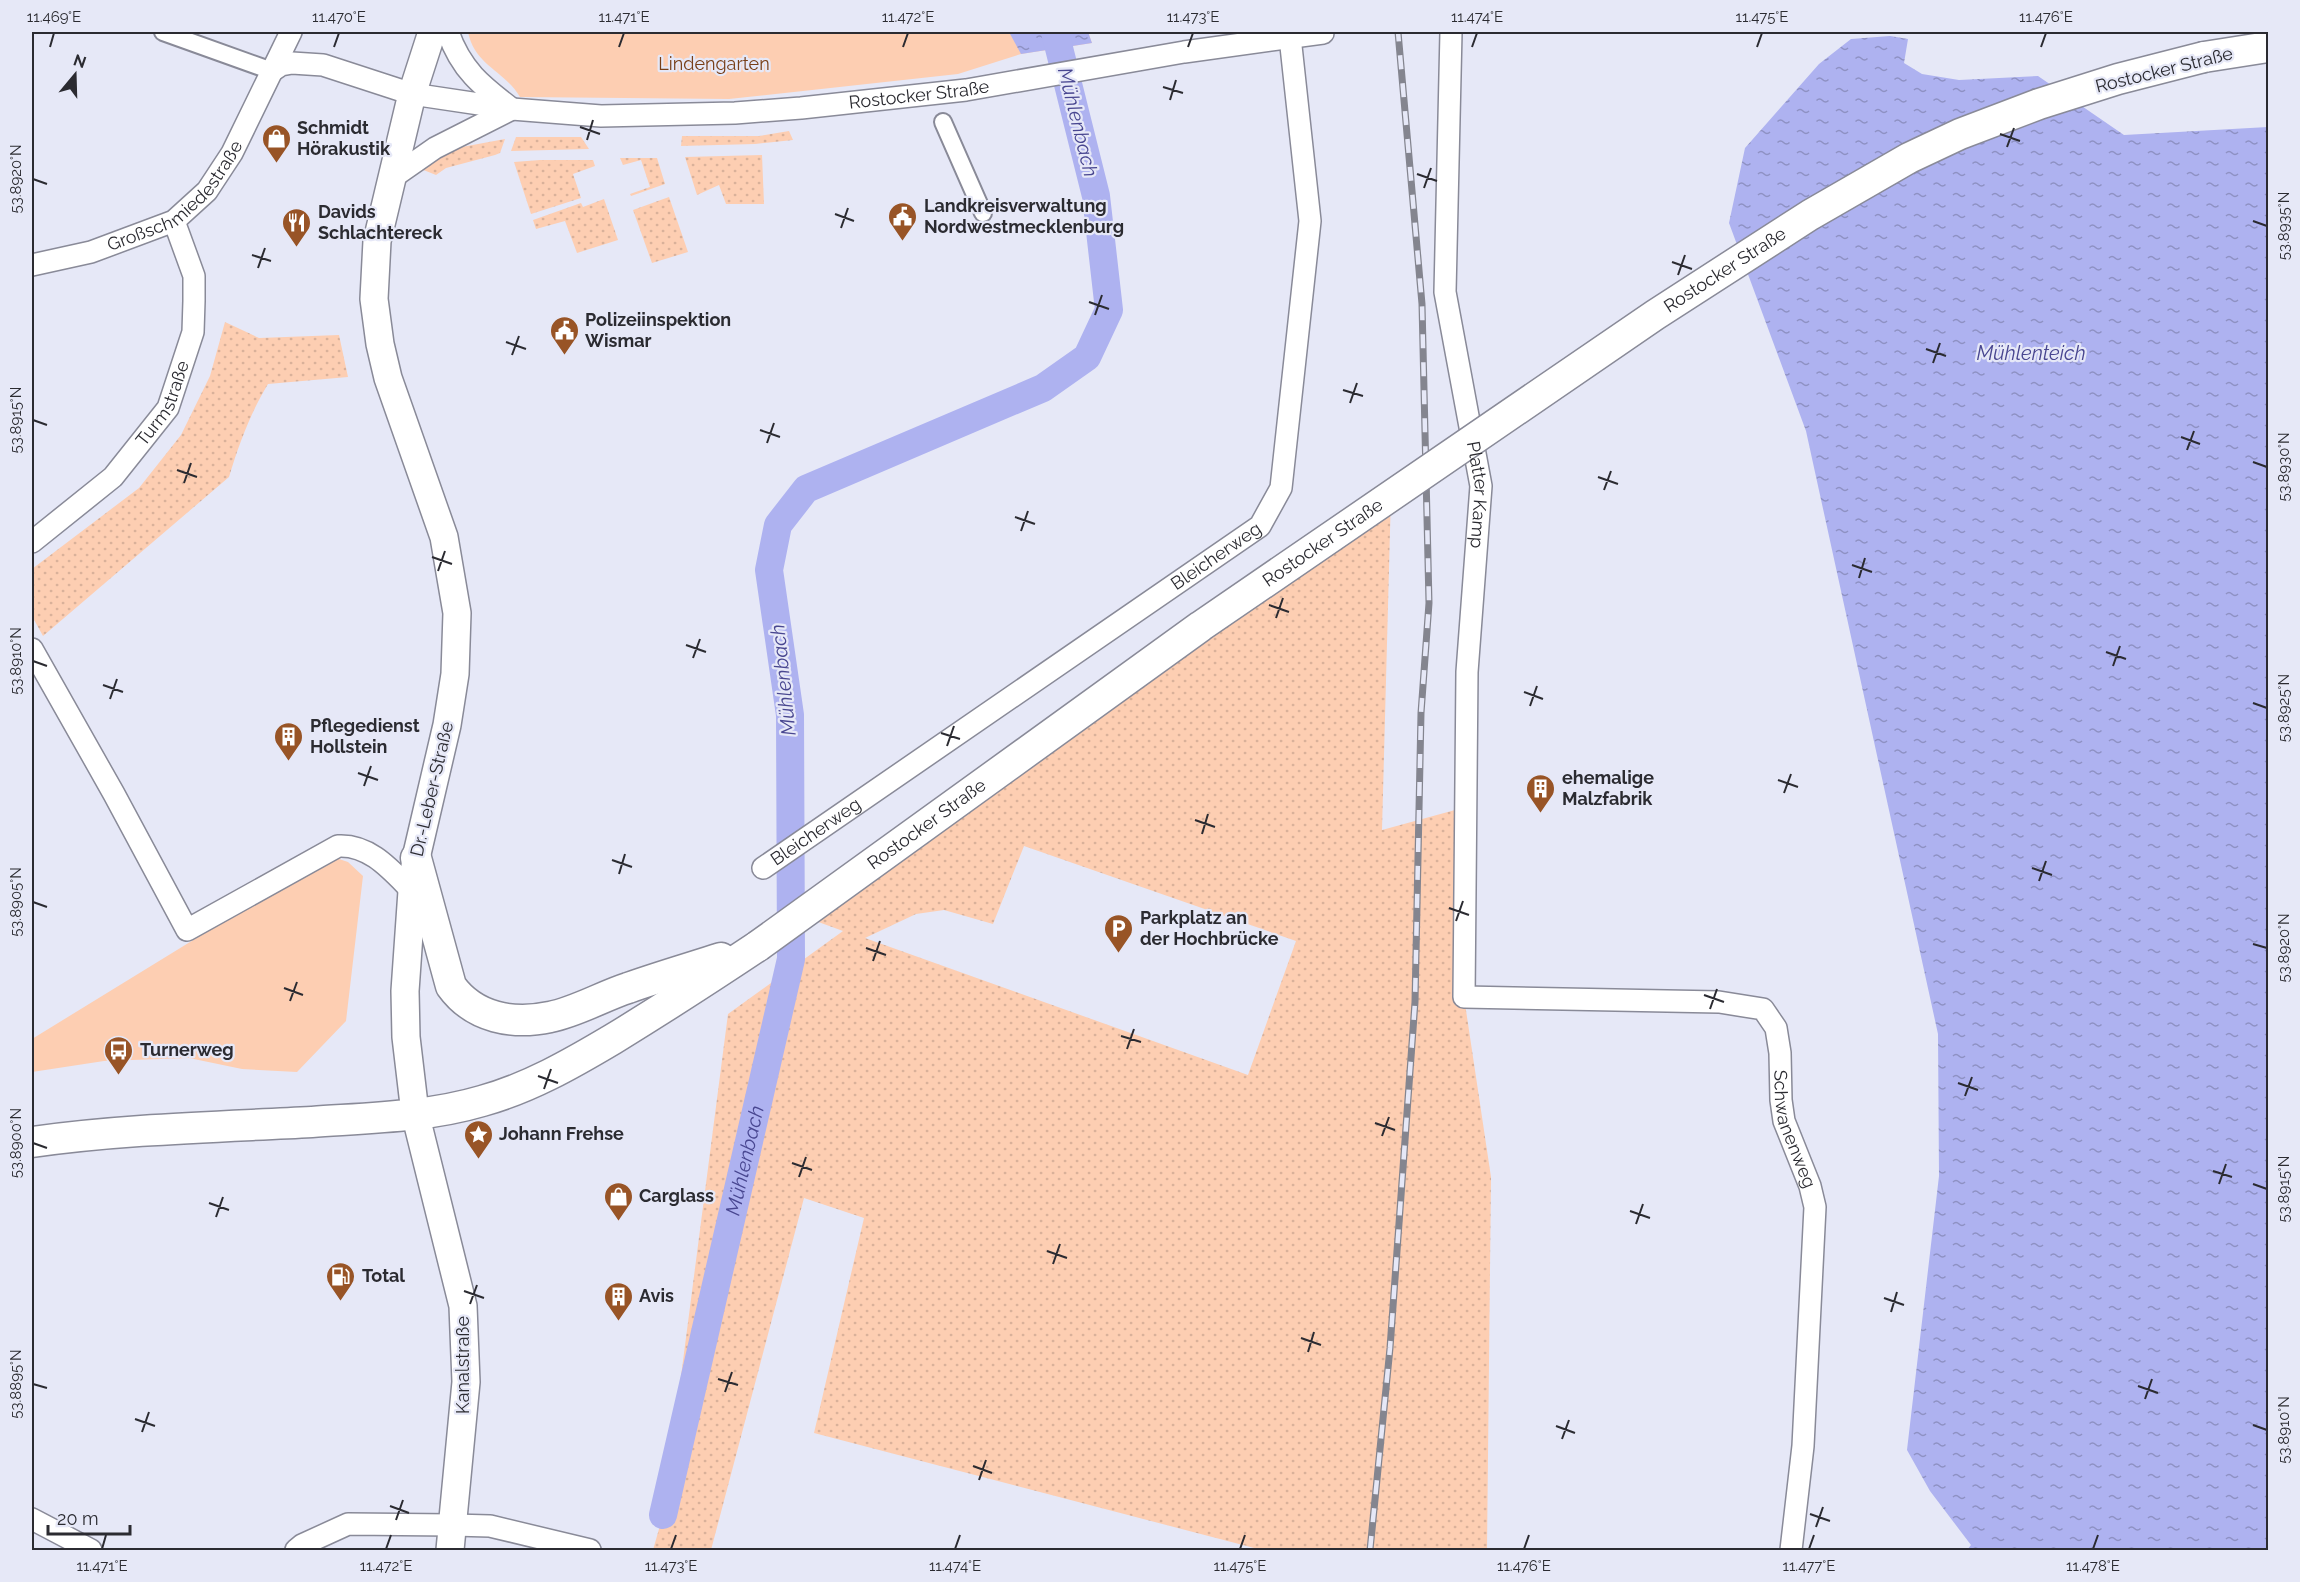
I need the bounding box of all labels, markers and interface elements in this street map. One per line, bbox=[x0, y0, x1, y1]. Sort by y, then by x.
text: 11.469°E bbox=[27, 8, 81, 26]
text: 11.470°E bbox=[312, 8, 366, 26]
text: 11.471°E bbox=[598, 8, 650, 26]
text: 11.472°E bbox=[882, 8, 934, 26]
text: 11.473°E bbox=[1167, 8, 1219, 26]
text: 11.474°E bbox=[1451, 8, 1503, 26]
text: 11.475°E bbox=[1736, 8, 1788, 26]
text: 11.476°E bbox=[2019, 8, 2073, 26]
street label: Rostocker Straße bbox=[2093, 42, 2235, 97]
north arrow bbox=[45, 45, 105, 105]
text: N bbox=[71, 50, 89, 72]
park label: Lindengarten bbox=[658, 53, 770, 74]
water label: Mühlenbach bbox=[1053, 65, 1103, 179]
street label: Rostocker Straße bbox=[848, 75, 991, 113]
place label: Schmidt Hörakustik bbox=[297, 117, 391, 159]
shop icon: Schmidt Hörakustik bbox=[260, 122, 292, 164]
street label: Großschmiedestraße bbox=[104, 137, 247, 255]
text: 53.8920°N bbox=[7, 145, 25, 213]
text: 53.8935°N bbox=[2275, 192, 2293, 260]
place label: Landkreisverwaltung Nordwestmecklenburg bbox=[924, 195, 1124, 237]
public building icon: Landkreisverwaltung Nordwestmecklenburg bbox=[887, 200, 919, 242]
place label: Davids Schlachtereck bbox=[318, 201, 443, 243]
restaurant icon: Davids Schlachtereck bbox=[281, 206, 313, 248]
street label: Rostocker Straße bbox=[1660, 222, 1790, 316]
place label: Polizeiinspektion Wismar bbox=[585, 309, 731, 351]
public building icon: Polizeiinspektion Wismar bbox=[548, 314, 580, 356]
water label: Mühlenteich bbox=[1976, 341, 2086, 365]
street label: Turmstraße bbox=[131, 358, 193, 450]
text: 53.8915°N bbox=[7, 387, 25, 453]
text: 53.8930°N bbox=[2275, 432, 2293, 502]
street label: Platter Kamp bbox=[1463, 439, 1492, 549]
street label: Rostocker Straße bbox=[1258, 494, 1387, 591]
street label: Bleicherweg bbox=[1167, 517, 1265, 594]
water label: Mühlenbach bbox=[765, 623, 801, 737]
text: 53.8910°N bbox=[7, 627, 25, 695]
text: 53.8925°N bbox=[2275, 674, 2293, 742]
place label: Pflegedienst Hollstein bbox=[310, 715, 420, 757]
street label: Dr.-Leber-Straße bbox=[406, 719, 457, 858]
building icon: Pflegedienst Hollstein bbox=[273, 720, 305, 762]
place label: ehemalige Malzfabrik bbox=[1562, 767, 1654, 809]
building icon: ehemalige Malzfabrik bbox=[1525, 772, 1557, 814]
street label: Rostocker Straße bbox=[863, 774, 990, 874]
street label: Bleicherweg bbox=[766, 793, 865, 870]
text: 53.8905°N bbox=[7, 867, 25, 937]
place label: Parkplatz an der Hochbrücke bbox=[1140, 907, 1279, 949]
parking icon: Parkplatz an der Hochbrücke bbox=[1103, 912, 1135, 954]
text: 53.8920°N bbox=[2275, 914, 2293, 982]
bus stop icon: Turnerweg bbox=[103, 1034, 135, 1076]
place label: Turnerweg bbox=[140, 1039, 234, 1060]
street label: Schwanenweg bbox=[1770, 1070, 1821, 1191]
water label: Mühlenbach bbox=[720, 1103, 769, 1218]
text: 53.8900°N bbox=[7, 1108, 25, 1178]
place icon: Johann Frehse bbox=[462, 1118, 494, 1160]
place label: Johann Frehse bbox=[499, 1123, 624, 1144]
text: 53.8915°N bbox=[2275, 1156, 2293, 1222]
shop icon: Carglass bbox=[602, 1180, 634, 1222]
place label: Carglass bbox=[639, 1185, 714, 1206]
fuel station icon: Total bbox=[325, 1260, 357, 1302]
place label: Total bbox=[362, 1265, 405, 1286]
building icon: Avis bbox=[602, 1280, 634, 1322]
place label: Avis bbox=[639, 1285, 674, 1306]
street label: Kanalstraße bbox=[452, 1316, 473, 1414]
text: 53.8895°N bbox=[7, 1349, 25, 1419]
text: 53.8910°N bbox=[2275, 1396, 2293, 1464]
scale bar bbox=[48, 1498, 130, 1536]
text: 20 m bbox=[57, 1508, 99, 1529]
text: 11.471°E bbox=[76, 1557, 128, 1575]
text: 11.472°E bbox=[360, 1557, 412, 1575]
text: 11.473°E bbox=[645, 1557, 697, 1575]
text: 11.474°E bbox=[929, 1557, 981, 1575]
text: 11.475°E bbox=[1214, 1557, 1266, 1575]
text: 11.476°E bbox=[1497, 1557, 1551, 1575]
text: 11.477°E bbox=[1783, 1557, 1835, 1575]
text: 11.478°E bbox=[2066, 1557, 2120, 1575]

